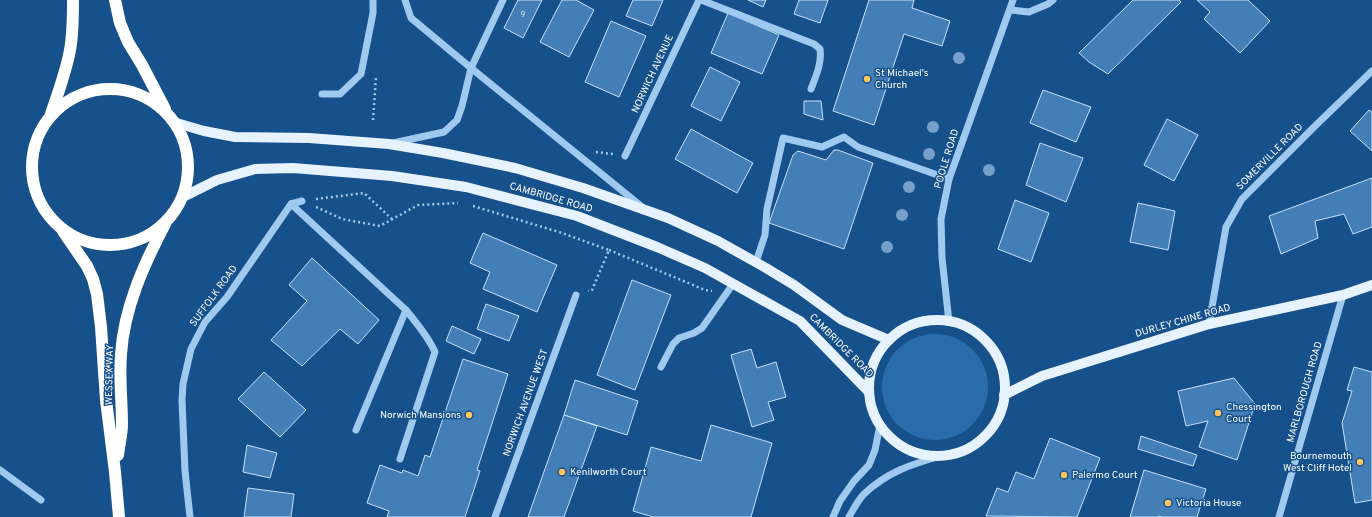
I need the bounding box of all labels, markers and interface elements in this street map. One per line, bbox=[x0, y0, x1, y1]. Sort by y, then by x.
house number: 9 bbox=[521, 9, 526, 19]
street label: NORWICH AVENUE bbox=[629, 33, 677, 115]
place label: St Michael's Church bbox=[875, 67, 929, 92]
marker: St Michael's Church bbox=[862, 74, 872, 84]
street label: SOMERVILLE ROAD bbox=[1234, 121, 1306, 193]
street label: POOLE ROAD bbox=[932, 127, 962, 190]
street label: CAMBRIDGE ROAD bbox=[508, 180, 594, 216]
street label: SUFFOLK ROAD bbox=[187, 263, 241, 329]
street label: DURLEY CHINE ROAD bbox=[1134, 301, 1232, 341]
street label: CAMBRIDGE ROAD bbox=[806, 311, 876, 381]
street label: MARLBOROUGH ROAD bbox=[1284, 340, 1326, 444]
street label: WESSEX WAY bbox=[103, 344, 117, 405]
street label: NORWICH AVENUE WEST bbox=[501, 347, 552, 458]
place label: Chessington Court bbox=[1226, 401, 1282, 426]
marker: Chessington Court bbox=[1213, 408, 1223, 418]
place label: Norwich Mansions bbox=[380, 409, 461, 422]
marker: Norwich Mansions bbox=[464, 410, 474, 420]
place label: Bournemouth West Cliff Hotel bbox=[1283, 450, 1352, 475]
marker: Bournemouth West Cliff Hotel bbox=[1355, 457, 1365, 467]
place label: Kenilworth Court bbox=[570, 466, 647, 479]
marker: Kenilworth Court bbox=[557, 467, 567, 477]
place label: Palermo Court bbox=[1072, 469, 1138, 482]
marker: Palermo Court bbox=[1059, 470, 1069, 480]
place label: Victoria House bbox=[1176, 497, 1241, 510]
marker: Victoria House bbox=[1163, 498, 1173, 508]

